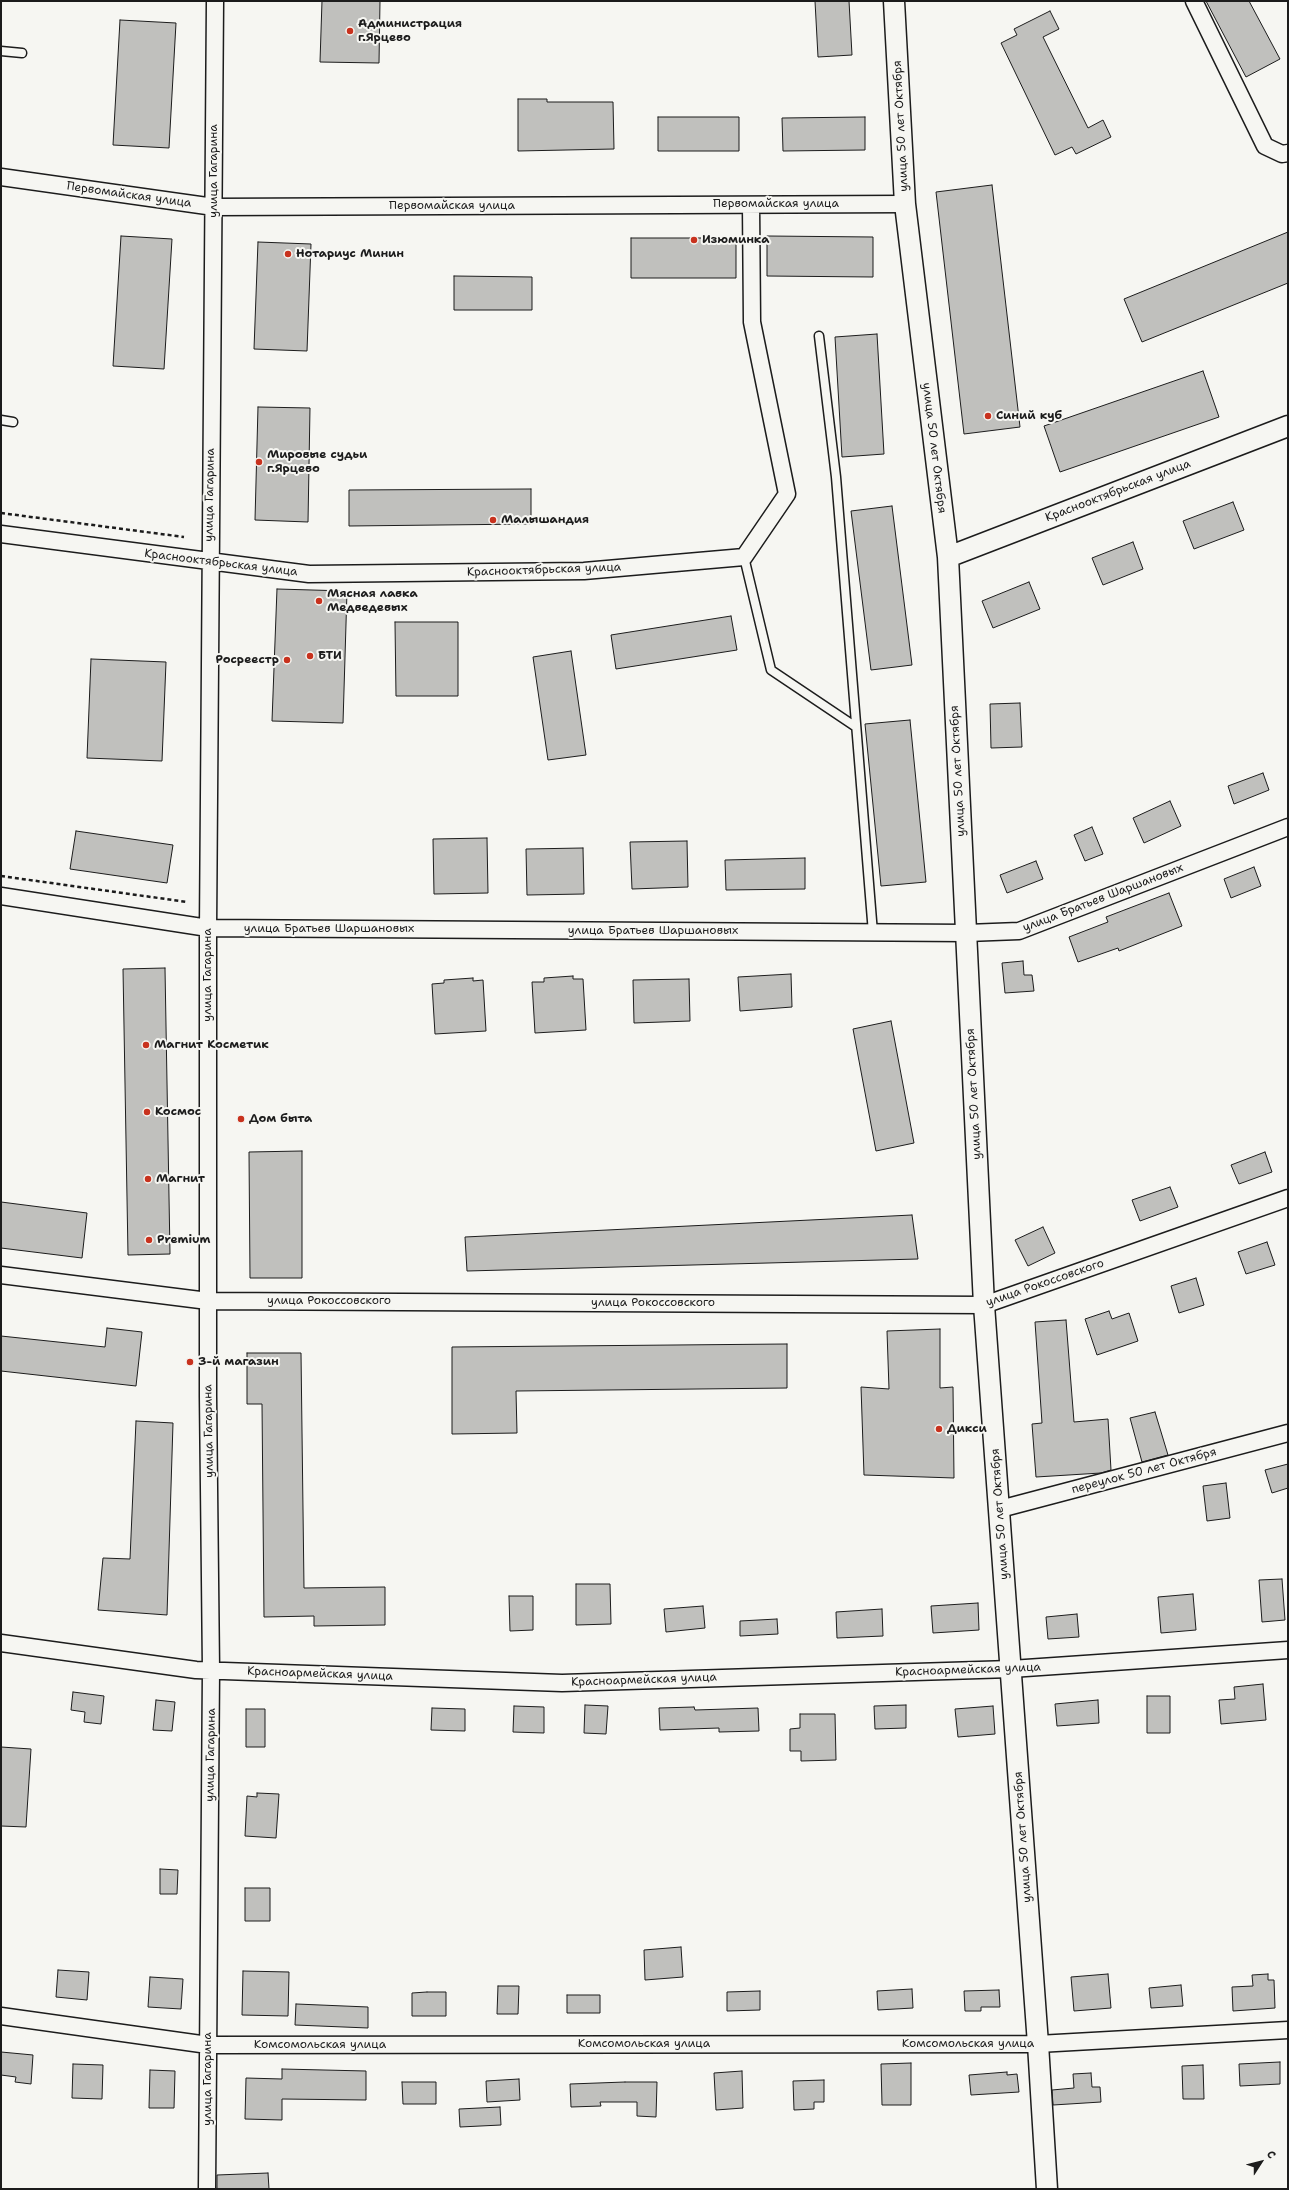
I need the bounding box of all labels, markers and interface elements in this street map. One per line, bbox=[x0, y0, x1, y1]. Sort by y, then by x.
place label: Администрация г.Ярцево bbox=[358, 17, 462, 45]
marker: Администрация г.Ярцево bbox=[345, 26, 355, 36]
street label: улица 50 лет Октября bbox=[890, 60, 912, 192]
street label: улица Гагарина bbox=[207, 124, 221, 218]
street label: Первомайская улица bbox=[66, 179, 192, 211]
street label: Первомайская улица bbox=[713, 197, 839, 211]
street label: Первомайская улица bbox=[389, 199, 515, 213]
place label: Изюминка bbox=[702, 233, 770, 247]
marker: Изюминка bbox=[689, 235, 699, 245]
place label: Нотариус Минин bbox=[296, 247, 404, 261]
marker: Нотариус Минин bbox=[283, 249, 293, 259]
street label: улица 50 лет Октября bbox=[919, 382, 949, 514]
place label: Синий куб bbox=[996, 409, 1062, 423]
marker: Синий куб bbox=[983, 411, 993, 421]
street label: улица Гагарина bbox=[202, 448, 218, 542]
place label: Мировые судьи г.Ярцево bbox=[267, 448, 367, 476]
marker: Мировые судьи г.Ярцево bbox=[254, 457, 264, 467]
street label: Краснооктябрьская улица bbox=[1043, 457, 1193, 525]
place label: Малышандия bbox=[501, 513, 589, 527]
marker: Малышандия bbox=[488, 515, 498, 525]
street label: Краснооктябрьская улица bbox=[143, 546, 299, 580]
street label: Краснооктябрьская улица bbox=[467, 560, 621, 580]
place label: Мясная лавка Медведевых bbox=[327, 587, 418, 615]
marker: Мясная лавка Медведевых bbox=[314, 596, 324, 606]
place label: БТИ bbox=[318, 649, 342, 663]
marker: БТИ bbox=[305, 651, 315, 661]
place label: Росреестр bbox=[215, 653, 279, 667]
marker: Росреестр bbox=[282, 655, 292, 665]
street label: улица 50 лет Октября bbox=[947, 705, 969, 837]
street label: улица Братьев Шаршановых bbox=[1021, 861, 1185, 935]
street label: улица Братьев Шаршановых bbox=[244, 922, 414, 936]
street label: улица Братьев Шаршановых bbox=[568, 924, 738, 938]
street label: улица Гагарина bbox=[201, 928, 215, 1022]
street label: улица 50 лет Октября bbox=[963, 1028, 985, 1160]
place label: Магнит Косметик bbox=[154, 1038, 269, 1052]
marker: Магнит Косметик bbox=[141, 1040, 151, 1050]
place label: Космос bbox=[155, 1105, 201, 1119]
marker: Космос bbox=[142, 1107, 152, 1117]
place label: Дом быта bbox=[249, 1112, 312, 1126]
marker: Дом быта bbox=[236, 1114, 246, 1124]
place label: Магнит bbox=[156, 1172, 205, 1186]
marker: Магнит bbox=[143, 1174, 153, 1184]
place label: Premium bbox=[157, 1233, 211, 1247]
marker: Premium bbox=[144, 1235, 154, 1245]
street label: улица Рокоссовского bbox=[984, 1256, 1106, 1310]
street label: улица Рокоссовского bbox=[267, 1294, 391, 1308]
street label: улица Рокоссовского bbox=[591, 1296, 715, 1310]
place label: 3-й магазин bbox=[198, 1355, 279, 1369]
marker: 3-й магазин bbox=[185, 1357, 195, 1367]
street label: улица Гагарина bbox=[201, 1384, 217, 1478]
place label: Дикси bbox=[947, 1422, 987, 1436]
marker: Дикси bbox=[934, 1424, 944, 1434]
street label: переулок 50 лет Октября bbox=[1070, 1445, 1218, 1497]
street label: улица 50 лет Октября bbox=[988, 1448, 1012, 1580]
street label: Красноармейская улица bbox=[895, 1660, 1041, 1680]
street label: Красноармейская улица bbox=[247, 1664, 393, 1684]
street label: Красноармейская улица bbox=[571, 1670, 717, 1690]
street label: улица Гагарина bbox=[203, 1708, 219, 1802]
street label: улица 50 лет Октября bbox=[1011, 1771, 1035, 1903]
street label: улица Гагарина bbox=[201, 2032, 215, 2126]
street label: Комсомольская улица bbox=[578, 2037, 710, 2051]
street label: Комсомольская улица bbox=[902, 2037, 1034, 2051]
street label: Комсомольская улица bbox=[254, 2038, 386, 2052]
north arrow bbox=[1241, 2142, 1281, 2182]
text: С bbox=[1263, 2148, 1279, 2162]

